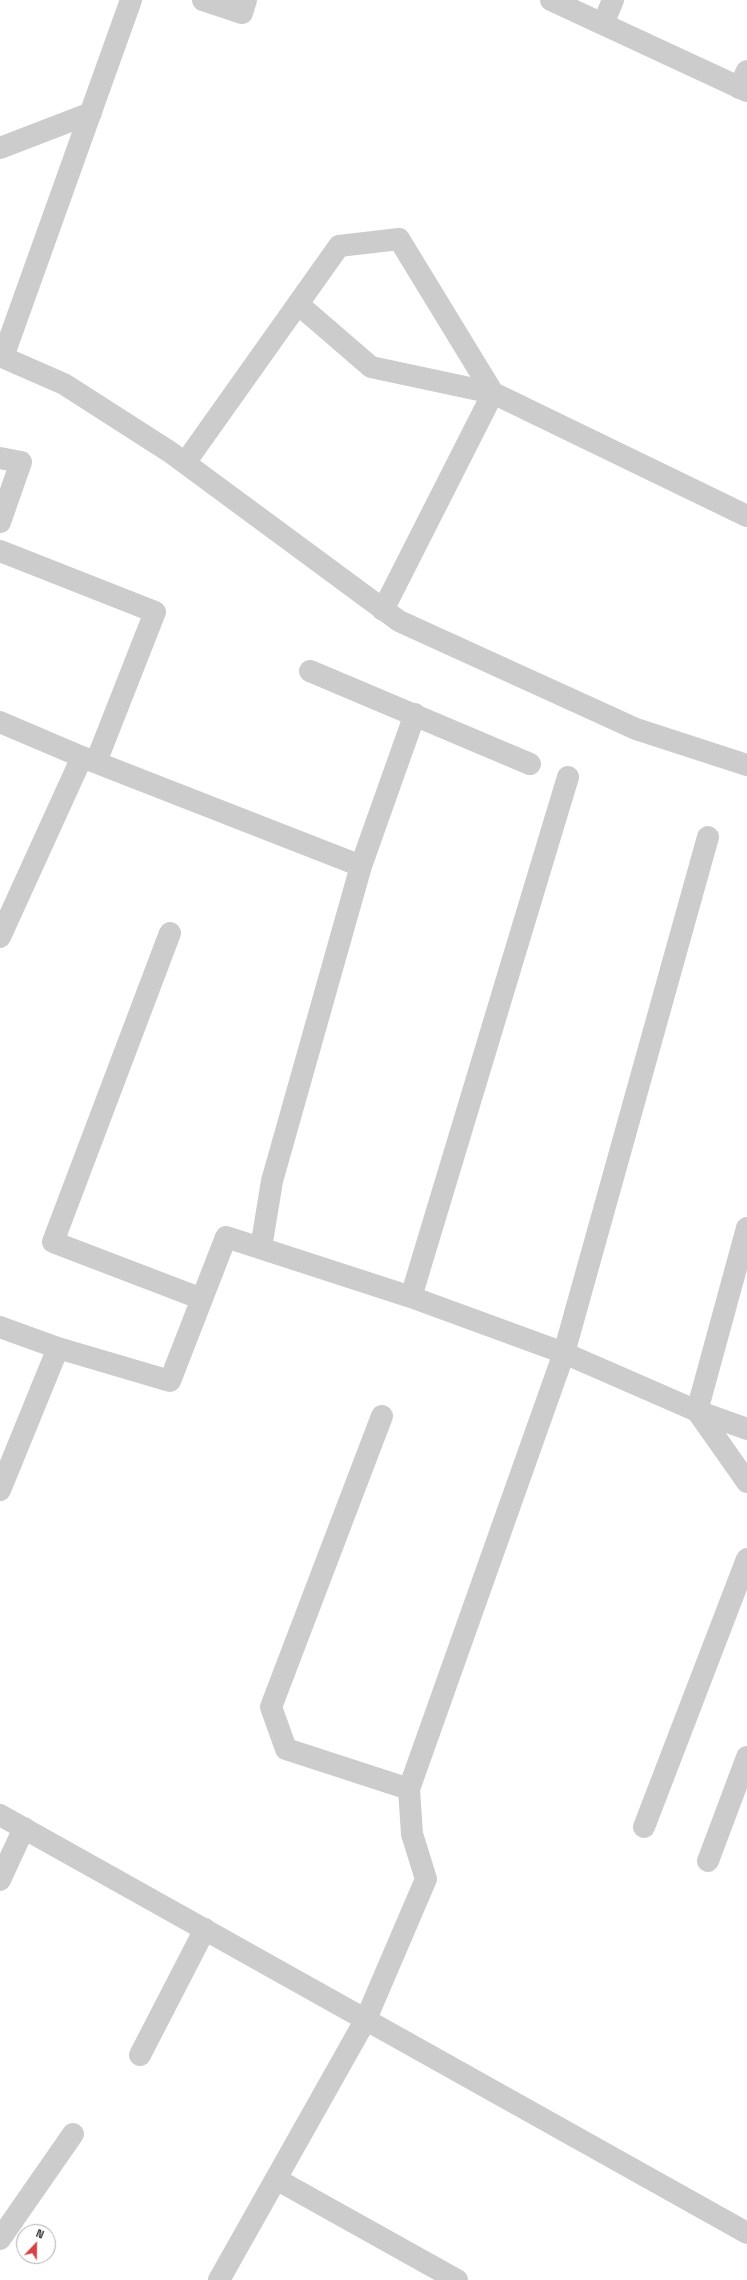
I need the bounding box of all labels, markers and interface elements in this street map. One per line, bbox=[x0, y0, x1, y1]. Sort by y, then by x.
north arrow bbox=[16, 2224, 56, 2264]
text: N bbox=[34, 2226, 46, 2242]

